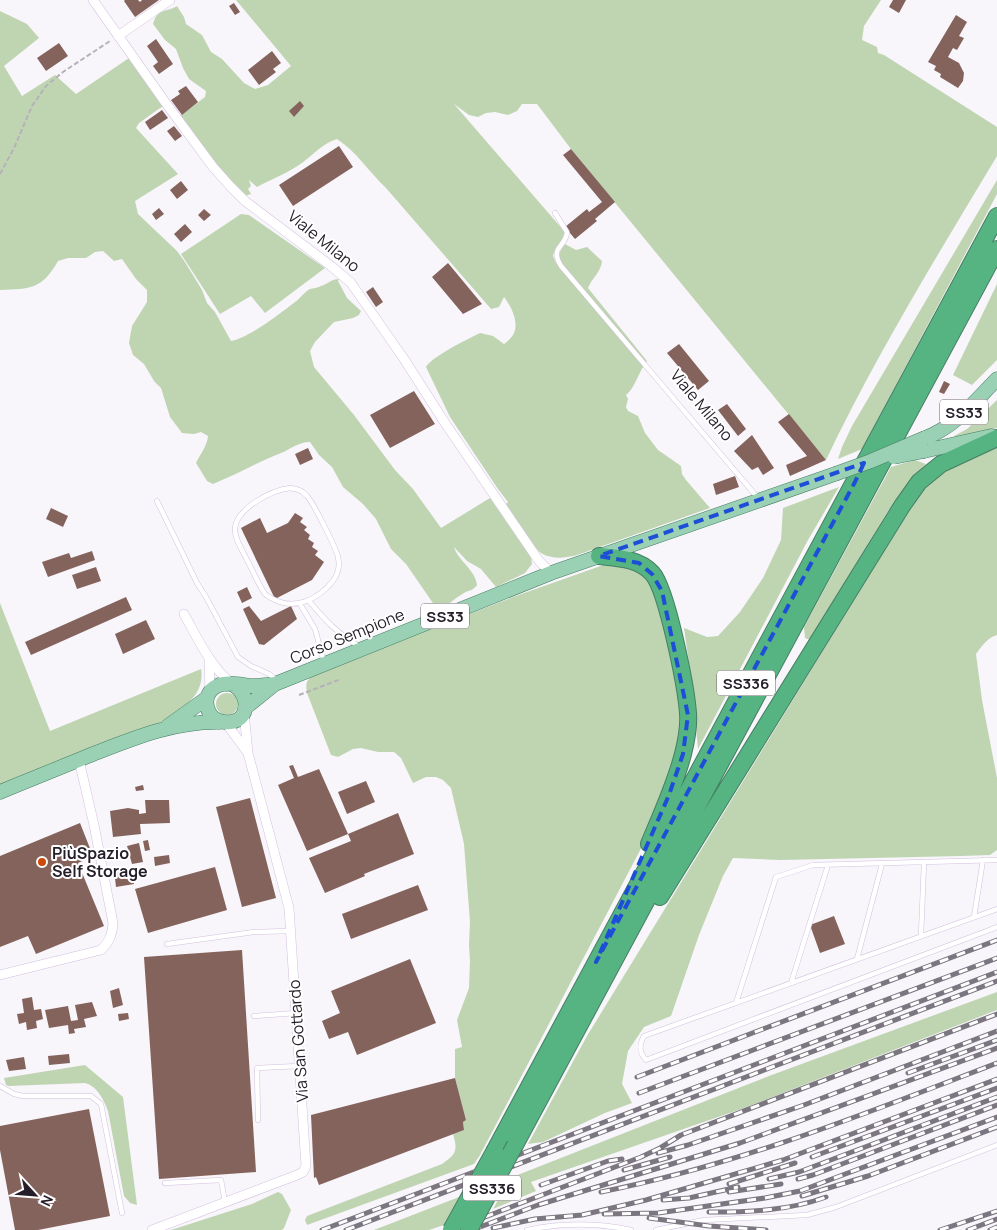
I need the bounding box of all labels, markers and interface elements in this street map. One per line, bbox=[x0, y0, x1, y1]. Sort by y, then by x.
street label: Viale Milano bbox=[283, 205, 365, 277]
street label: Viale Milano bbox=[666, 365, 738, 445]
road number: SS33 bbox=[940, 400, 988, 424]
street label: Corso Sempione bbox=[287, 603, 407, 669]
road number: SS33 bbox=[421, 604, 469, 628]
road number: SS336 bbox=[717, 670, 775, 696]
place label: PiùSpazio Self Storage bbox=[52, 842, 148, 882]
marker: PiùSpazio Self Storage bbox=[36, 856, 48, 868]
street label: Via San Gottardo bbox=[283, 979, 313, 1103]
north arrow bbox=[10, 1170, 60, 1220]
road number: SS336 bbox=[463, 1176, 521, 1200]
text: N bbox=[36, 1192, 58, 1210]

